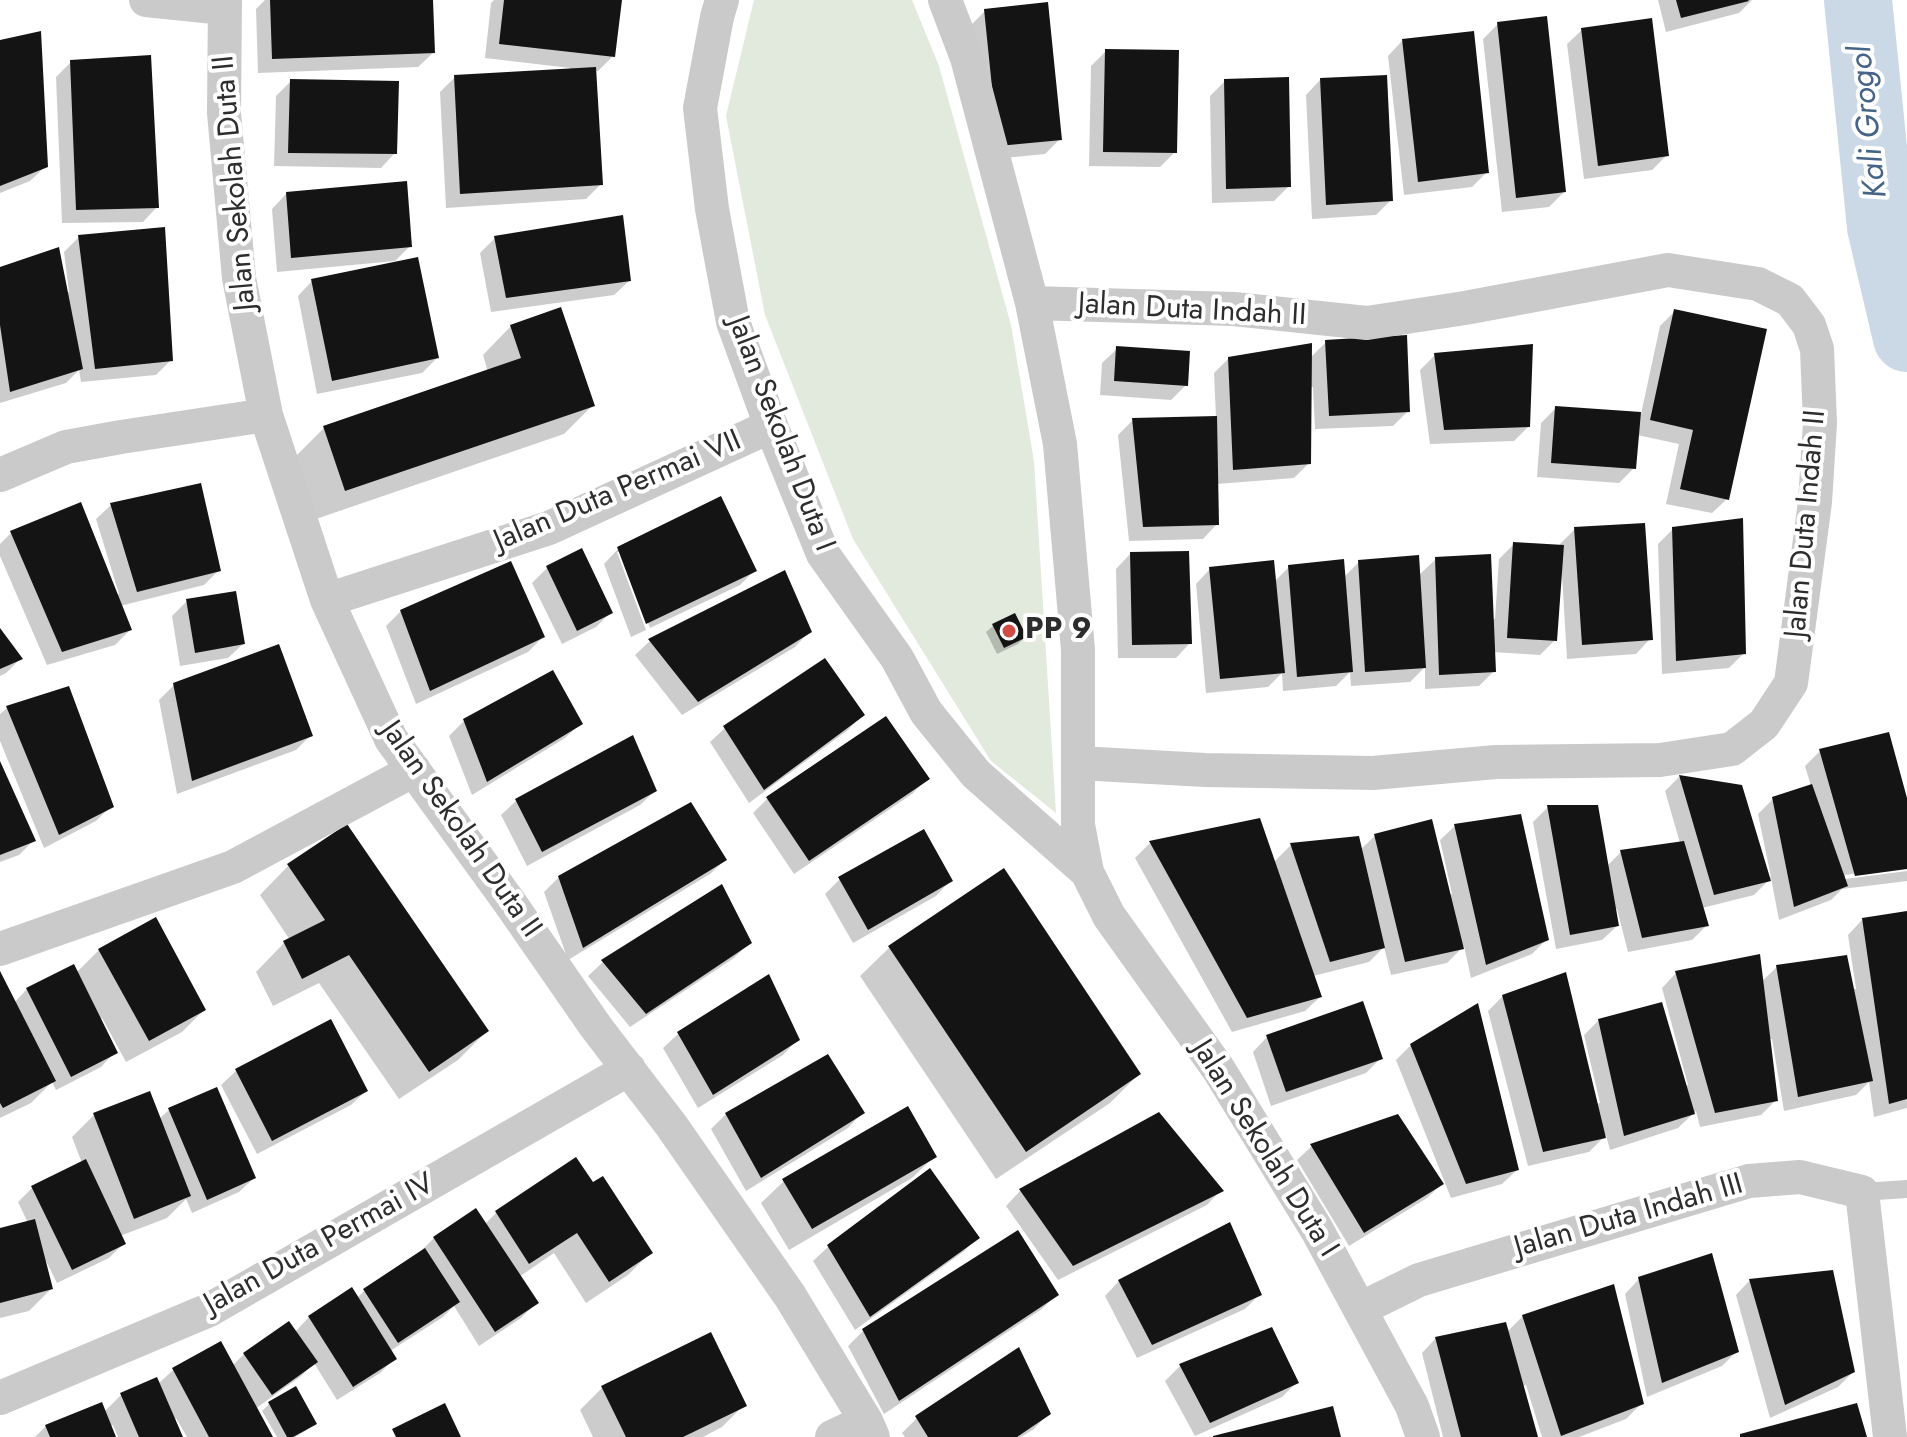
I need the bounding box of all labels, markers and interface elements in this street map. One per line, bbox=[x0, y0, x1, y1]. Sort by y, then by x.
water label: Kali Grogol bbox=[1843, 44, 1897, 200]
street label: Jalan Sekolah Duta II bbox=[207, 54, 265, 312]
street label: Jalan Duta Indah II bbox=[1077, 287, 1307, 335]
street label: Jalan Sekolah Duta I bbox=[719, 311, 841, 557]
street label: Jalan Duta Indah II bbox=[1779, 409, 1835, 639]
street label: Jalan Duta Permai VII bbox=[489, 424, 747, 560]
place label: PP 9 bbox=[1025, 613, 1091, 649]
marker: PP 9 bbox=[1000, 622, 1018, 640]
street label: Jalan Sekolah Duta II bbox=[372, 715, 548, 945]
street label: Jalan Sekolah Duta I bbox=[1183, 1034, 1345, 1264]
street label: Jalan Duta Permai IV bbox=[199, 1167, 441, 1323]
street label: Jalan Duta Indah III bbox=[1511, 1167, 1747, 1267]

